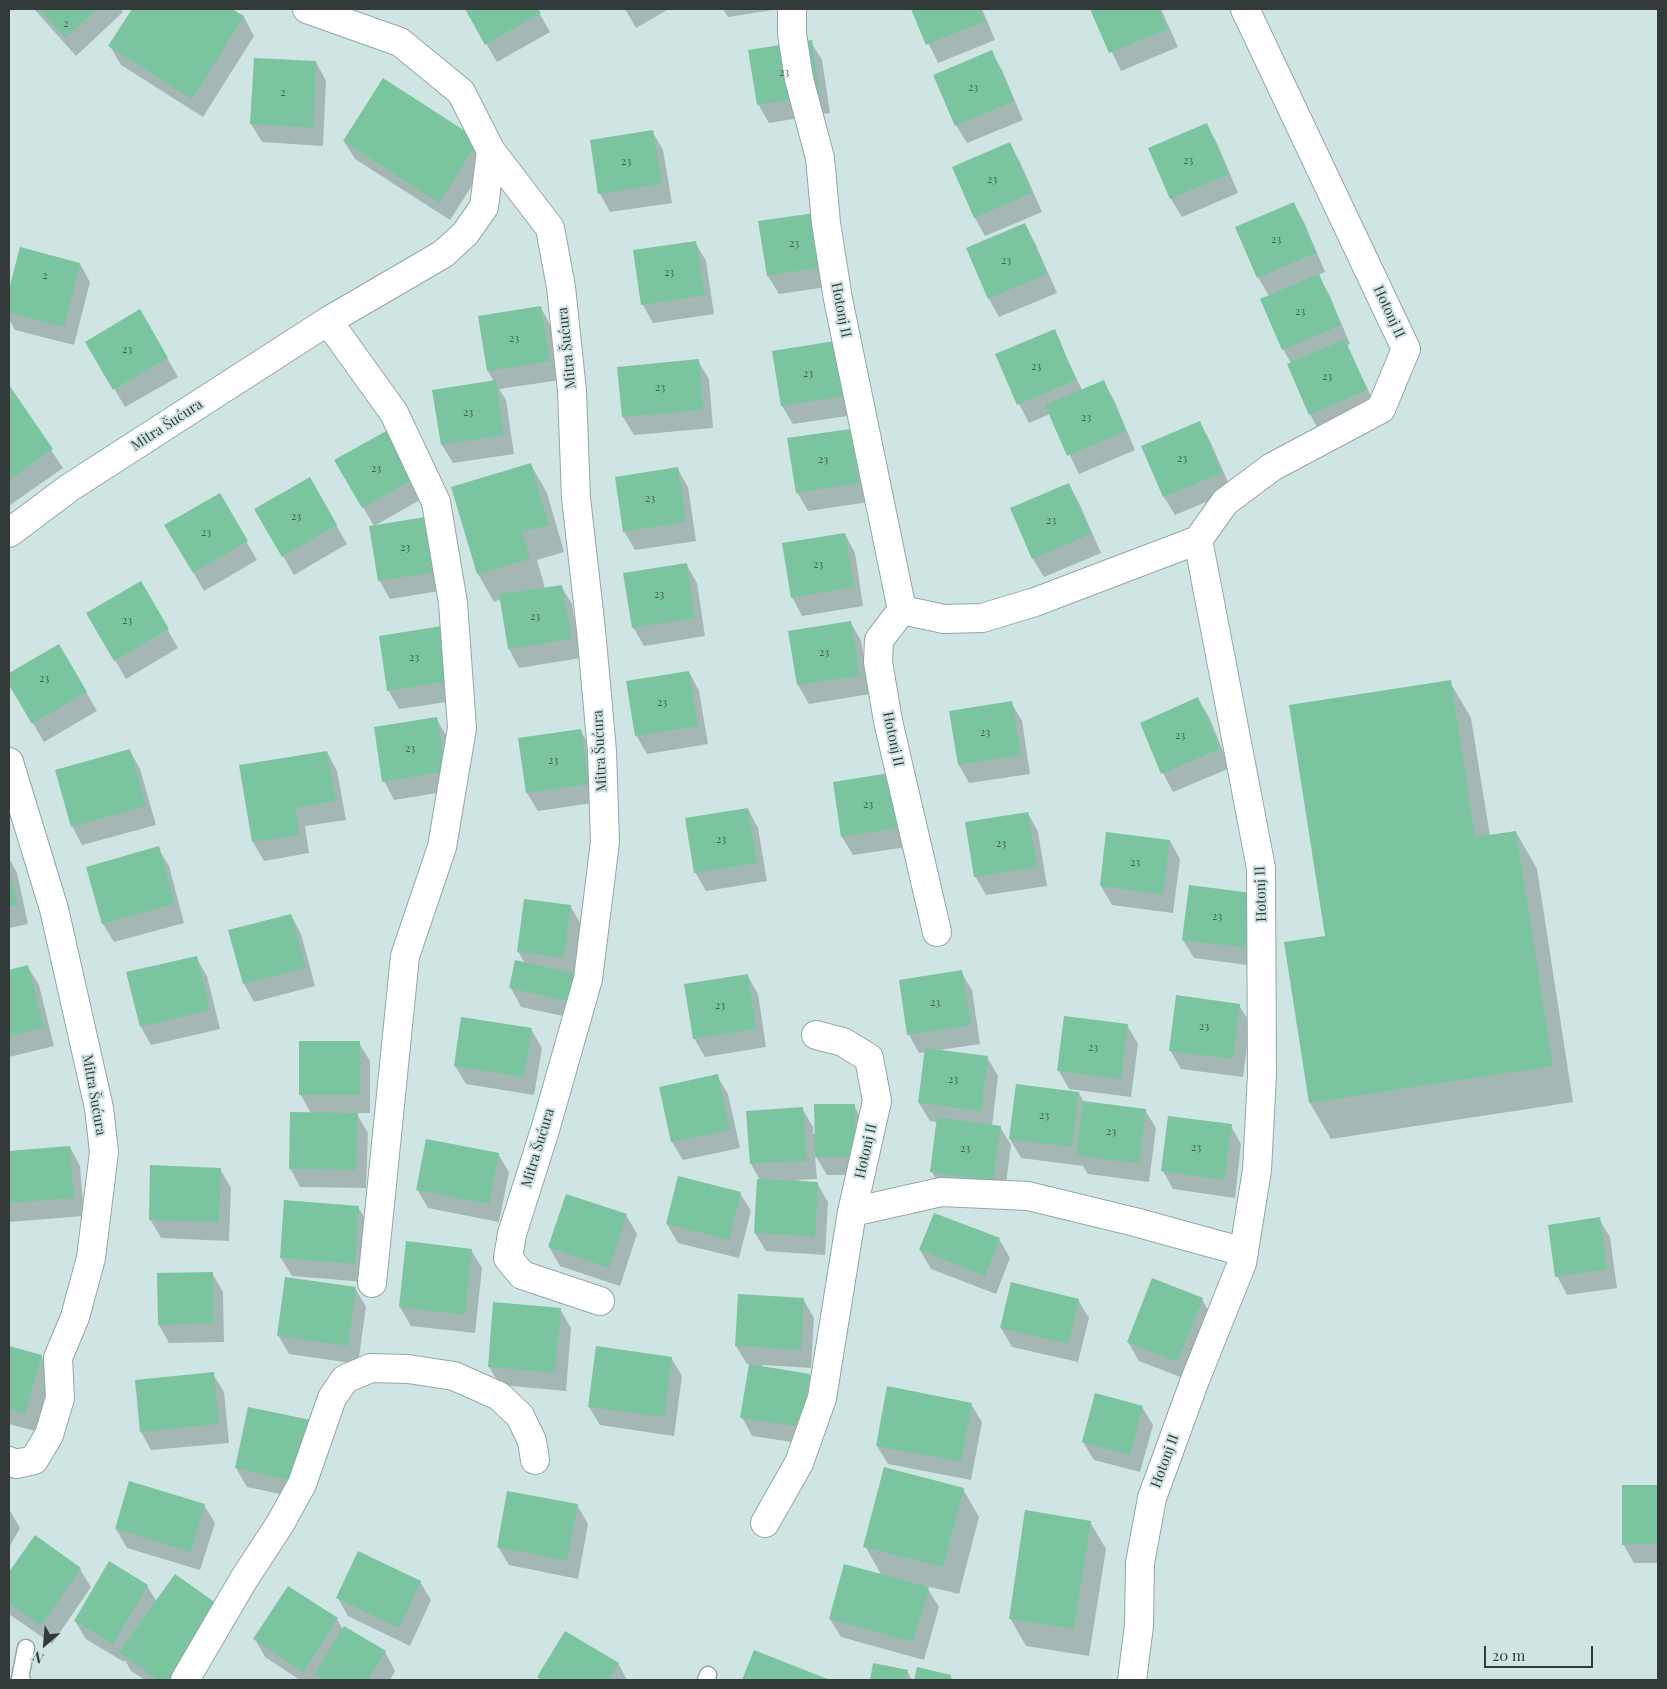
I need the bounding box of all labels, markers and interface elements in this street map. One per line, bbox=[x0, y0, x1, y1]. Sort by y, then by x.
house number: 2 bbox=[63, 17, 69, 31]
house number: 23 bbox=[779, 66, 789, 80]
house number: 23 bbox=[968, 81, 978, 95]
house number: 2 bbox=[280, 86, 286, 100]
house number: 23 bbox=[1183, 154, 1193, 168]
house number: 23 bbox=[621, 155, 631, 169]
house number: 23 bbox=[987, 173, 997, 187]
house number: 23 bbox=[1271, 233, 1281, 247]
house number: 23 bbox=[789, 237, 799, 251]
house number: 23 bbox=[1001, 254, 1011, 268]
house number: 23 bbox=[664, 266, 674, 280]
house number: 2 bbox=[42, 269, 48, 283]
street label: Hotonj II bbox=[827, 281, 855, 339]
street label: Hotonj II bbox=[1370, 283, 1408, 341]
house number: 23 bbox=[1295, 305, 1305, 319]
street label: Mitra Šućura bbox=[554, 306, 580, 390]
house number: 23 bbox=[509, 332, 519, 346]
house number: 23 bbox=[122, 343, 132, 357]
house number: 23 bbox=[1031, 360, 1041, 374]
house number: 23 bbox=[803, 367, 813, 381]
house number: 23 bbox=[1322, 370, 1332, 384]
house number: 23 bbox=[655, 381, 665, 395]
street label: Mitra Šućura bbox=[128, 396, 206, 454]
house number: 23 bbox=[463, 406, 473, 420]
house number: 23 bbox=[1081, 411, 1091, 425]
house number: 23 bbox=[1177, 452, 1187, 466]
house number: 23 bbox=[818, 453, 828, 467]
house number: 23 bbox=[371, 462, 381, 476]
house number: 23 bbox=[645, 492, 655, 506]
house number: 23 bbox=[291, 510, 301, 524]
house number: 23 bbox=[1046, 514, 1056, 528]
house number: 23 bbox=[201, 526, 211, 540]
house number: 23 bbox=[400, 541, 410, 555]
house number: 23 bbox=[813, 558, 823, 572]
house number: 23 bbox=[654, 588, 664, 602]
house number: 23 bbox=[530, 610, 540, 624]
house number: 23 bbox=[122, 614, 132, 628]
house number: 23 bbox=[819, 646, 829, 660]
house number: 23 bbox=[409, 651, 419, 665]
house number: 23 bbox=[39, 672, 49, 686]
house number: 23 bbox=[657, 696, 667, 710]
street label: Mitra Šućura bbox=[589, 710, 611, 792]
street label: Hotonj II bbox=[879, 710, 907, 768]
house number: 23 bbox=[980, 726, 990, 740]
house number: 23 bbox=[1175, 729, 1185, 743]
house number: 23 bbox=[405, 742, 415, 756]
house number: 23 bbox=[548, 754, 558, 768]
house number: 23 bbox=[863, 798, 873, 812]
house number: 23 bbox=[716, 833, 726, 847]
house number: 23 bbox=[996, 837, 1006, 851]
house number: 23 bbox=[1130, 856, 1140, 870]
street label: Hotonj II bbox=[1252, 866, 1270, 922]
house number: 23 bbox=[1212, 910, 1222, 924]
house number: 23 bbox=[930, 996, 940, 1010]
house number: 23 bbox=[715, 999, 725, 1013]
house number: 23 bbox=[1199, 1020, 1209, 1034]
house number: 23 bbox=[1088, 1041, 1098, 1055]
street label: Mitra Šućura bbox=[79, 1053, 109, 1137]
house number: 23 bbox=[948, 1073, 958, 1087]
street label: Mitra Šućura bbox=[518, 1106, 558, 1190]
house number: 23 bbox=[1039, 1109, 1049, 1123]
street label: Hotonj II bbox=[852, 1122, 880, 1180]
house number: 23 bbox=[1106, 1125, 1116, 1139]
house number: 23 bbox=[1191, 1141, 1201, 1155]
house number: 23 bbox=[960, 1142, 970, 1156]
street label: Hotonj II bbox=[1148, 1432, 1182, 1490]
north arrow bbox=[20, 1619, 70, 1669]
scale bar bbox=[1487, 1636, 1596, 1668]
text: 20 m bbox=[1492, 1645, 1525, 1665]
text: N bbox=[29, 1647, 47, 1669]

